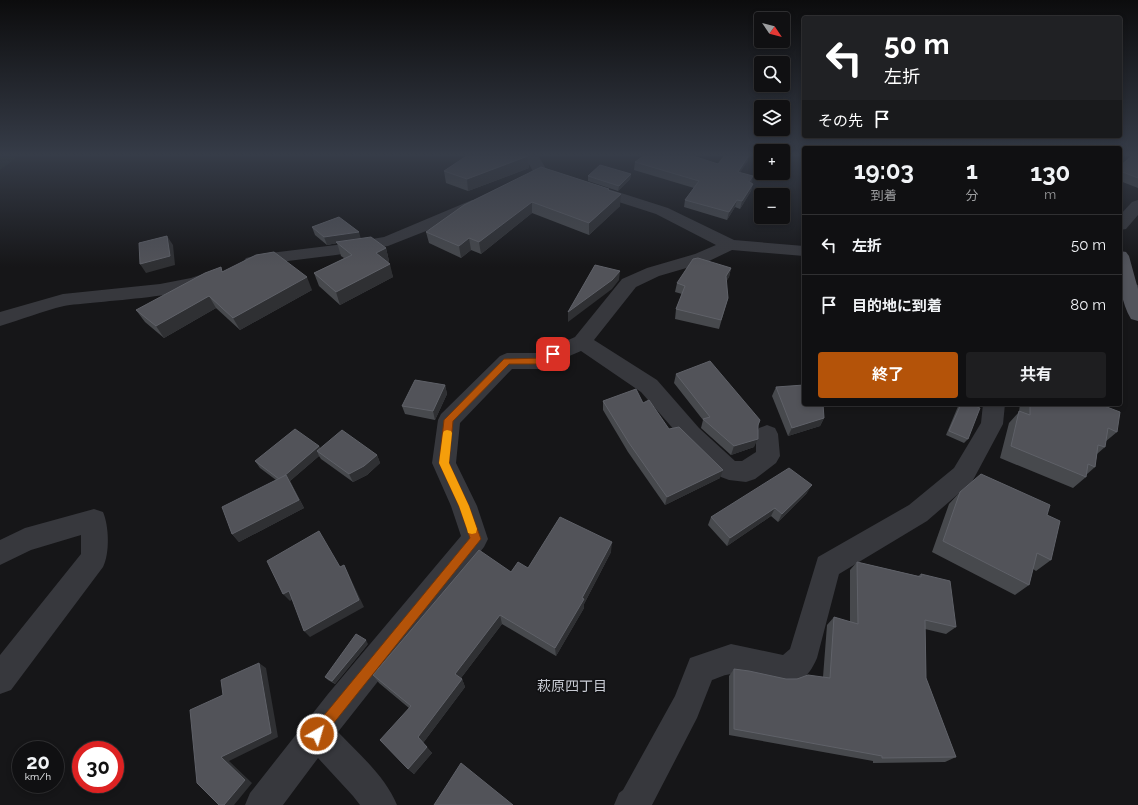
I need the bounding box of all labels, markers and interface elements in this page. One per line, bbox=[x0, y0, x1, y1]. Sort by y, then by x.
north arrow bbox=[754, 12, 790, 48]
map controls bbox=[754, 12, 790, 224]
text: 50 m bbox=[884, 28, 950, 61]
icon: left bbox=[818, 32, 870, 84]
button: search bbox=[754, 56, 790, 92]
text: 左折 bbox=[884, 66, 920, 87]
button: layers bbox=[754, 100, 790, 136]
icon: arrive bbox=[871, 108, 893, 130]
text: その先 bbox=[818, 112, 863, 130]
button: + bbox=[754, 144, 790, 180]
text: 19:03 bbox=[854, 156, 914, 185]
text: 1 bbox=[966, 156, 978, 185]
text: 130 bbox=[1030, 158, 1070, 187]
text: m bbox=[1044, 187, 1056, 202]
button: − bbox=[754, 188, 790, 224]
text: 到着 bbox=[871, 188, 897, 203]
text: 分 bbox=[966, 188, 979, 203]
icon: left bbox=[818, 234, 840, 256]
text: 50 m bbox=[1071, 236, 1106, 254]
text: 左折 bbox=[852, 237, 882, 255]
icon: arrive bbox=[818, 294, 840, 316]
text: 80 m bbox=[1070, 296, 1106, 314]
text: 目的地に到着 bbox=[852, 297, 942, 315]
pin bbox=[536, 337, 570, 371]
icon: arrive bbox=[542, 343, 564, 365]
button: 終了 bbox=[818, 352, 958, 398]
button: 共有 bbox=[966, 352, 1106, 398]
district label: 萩原四丁目 bbox=[537, 678, 607, 694]
position arrow bbox=[296, 713, 338, 755]
speed limit sign: 30 bbox=[72, 741, 124, 793]
text: 20 bbox=[26, 750, 50, 774]
text: km/h bbox=[25, 771, 51, 782]

